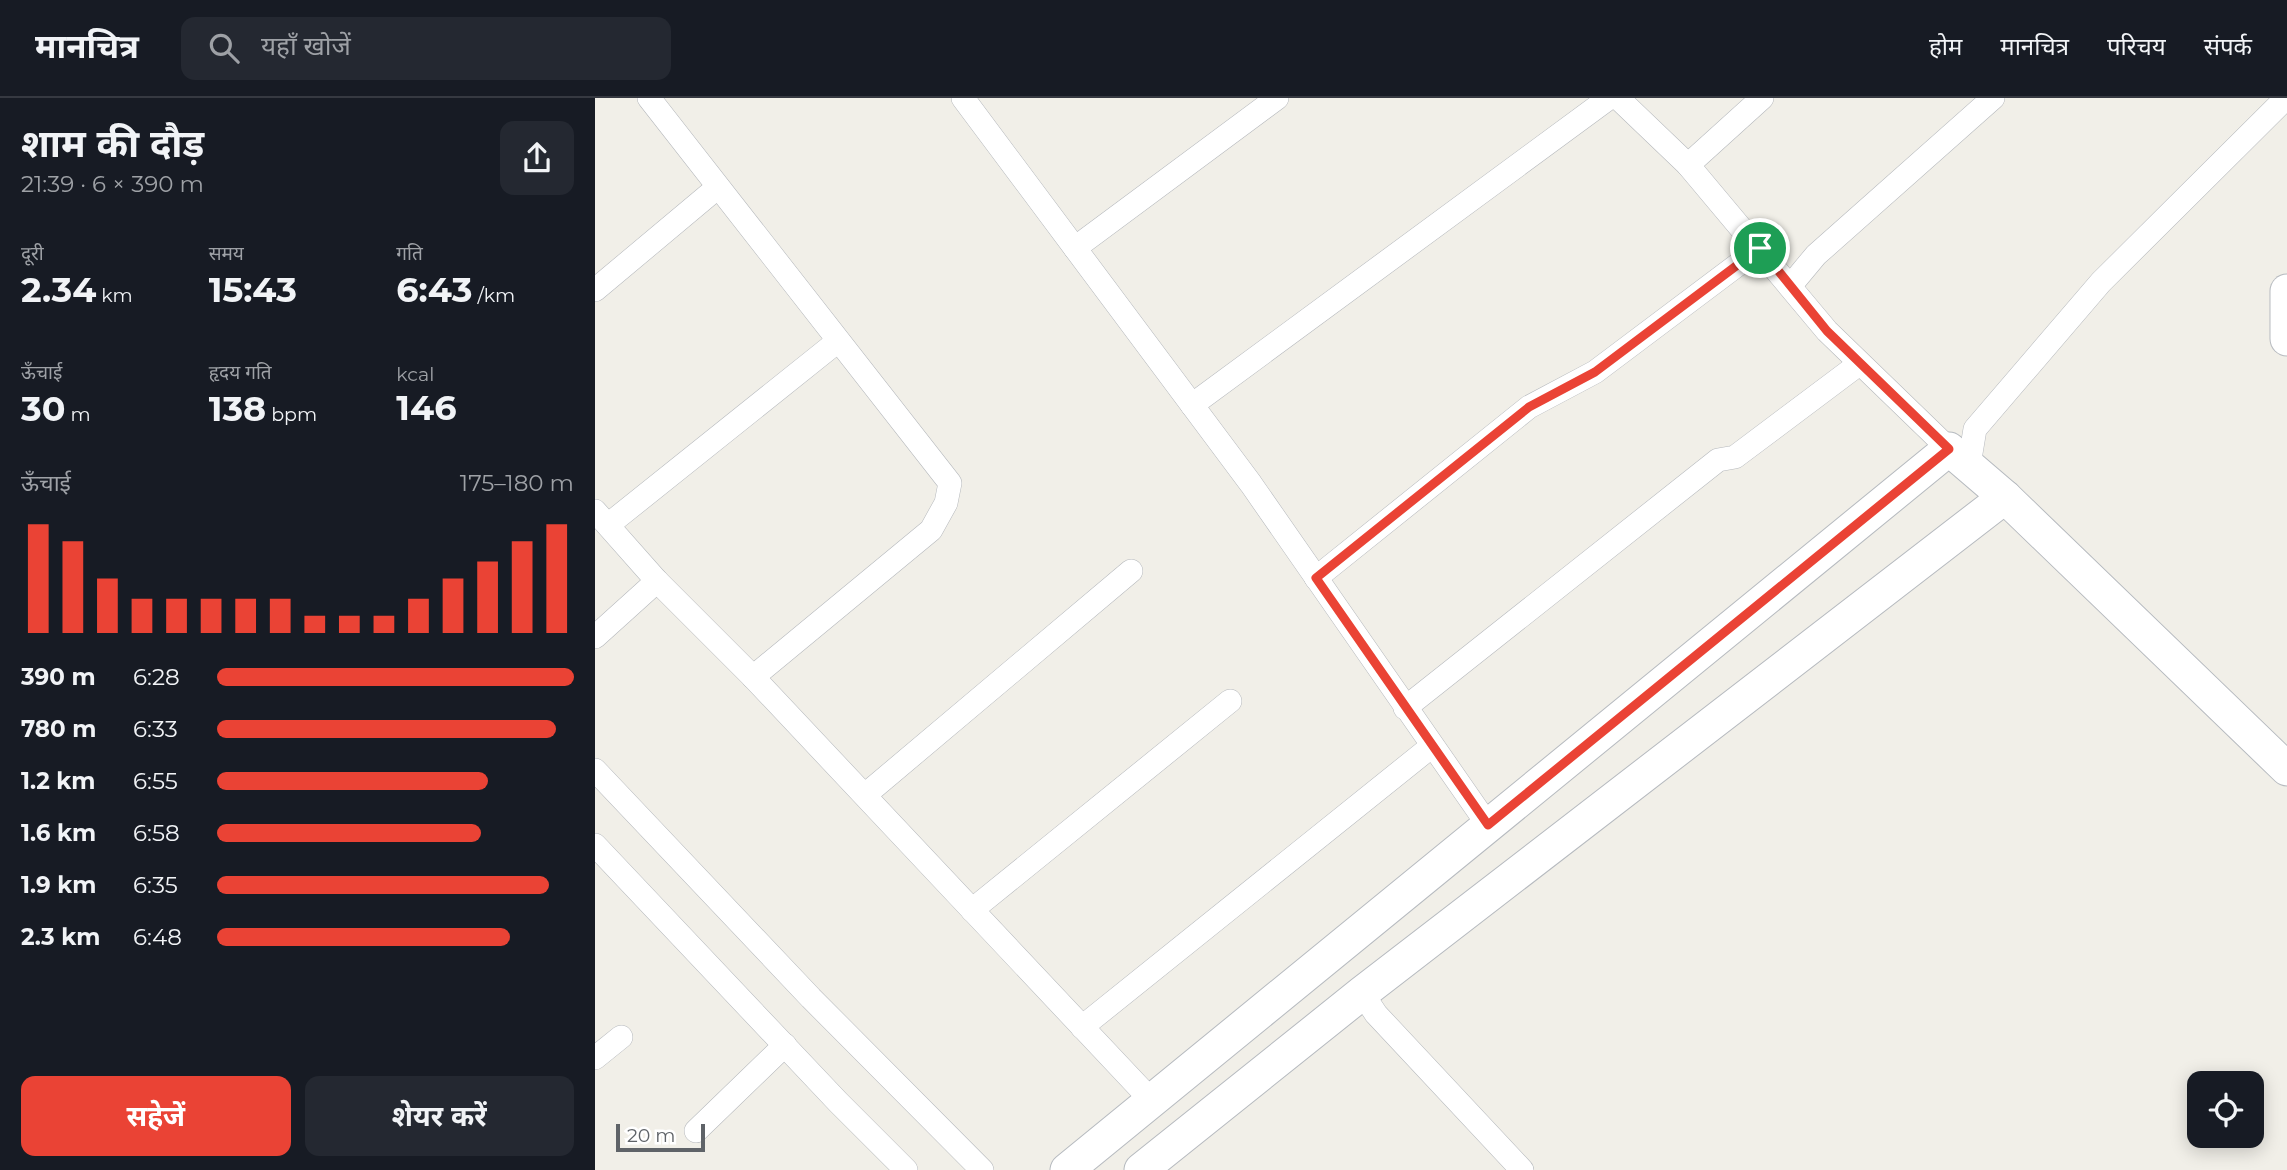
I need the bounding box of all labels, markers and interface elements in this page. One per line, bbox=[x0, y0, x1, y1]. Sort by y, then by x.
search box bbox=[181, 17, 671, 80]
text: मानचित्र bbox=[35, 26, 139, 66]
icon: search bbox=[205, 29, 243, 67]
text: यहाँ खोजें bbox=[261, 30, 351, 62]
text: होम bbox=[1929, 32, 1962, 61]
text: मानचित्र bbox=[2000, 32, 2069, 61]
text: परिचय bbox=[2107, 32, 2166, 61]
text: संपर्क bbox=[2204, 32, 2252, 61]
text: शाम की दौड़ bbox=[21, 120, 204, 167]
button: share bbox=[500, 121, 574, 195]
text: 21:39 · 6 × 390 m bbox=[21, 170, 204, 198]
pin bbox=[1730, 218, 1790, 278]
icon: arrive bbox=[1741, 229, 1779, 267]
text: दूरी bbox=[21, 242, 44, 265]
text: समय bbox=[209, 242, 244, 265]
text: गति bbox=[396, 242, 423, 265]
text: 2.34 bbox=[21, 268, 96, 311]
text: 15:43 bbox=[209, 268, 297, 311]
text: 6:43 bbox=[396, 268, 472, 311]
text: km bbox=[96, 284, 133, 307]
text: /km bbox=[472, 284, 515, 307]
text: ऊँचाई bbox=[21, 361, 62, 384]
text: हृदय गति bbox=[209, 361, 272, 384]
text: kcal bbox=[396, 363, 434, 386]
text: 146 bbox=[396, 386, 456, 429]
text: 30 bbox=[21, 387, 66, 430]
text: 138 bbox=[209, 387, 266, 430]
text: m bbox=[66, 403, 91, 426]
text: bpm bbox=[266, 403, 317, 426]
text: ऊँचाई bbox=[21, 469, 71, 497]
text: 175–180 m bbox=[460, 469, 574, 497]
text: 390 m bbox=[21, 663, 96, 691]
text: 6:28 bbox=[133, 663, 180, 691]
text: 780 m bbox=[21, 715, 96, 743]
text: 6:33 bbox=[133, 715, 178, 743]
text: 1.2 km bbox=[21, 767, 95, 795]
text: 6:55 bbox=[133, 767, 178, 795]
text: 1.6 km bbox=[21, 819, 96, 847]
text: 6:58 bbox=[133, 819, 180, 847]
text: 1.9 km bbox=[21, 871, 96, 899]
text: 6:35 bbox=[133, 871, 178, 899]
text: 2.3 km bbox=[21, 923, 100, 951]
text: 6:48 bbox=[133, 923, 182, 951]
map controls bbox=[2187, 1071, 2264, 1148]
button: locate bbox=[2187, 1071, 2264, 1148]
button: सहेजें bbox=[21, 1076, 291, 1156]
button: शेयर करें bbox=[305, 1076, 574, 1156]
scale bar bbox=[616, 1121, 705, 1153]
text: 20 m bbox=[627, 1124, 675, 1147]

